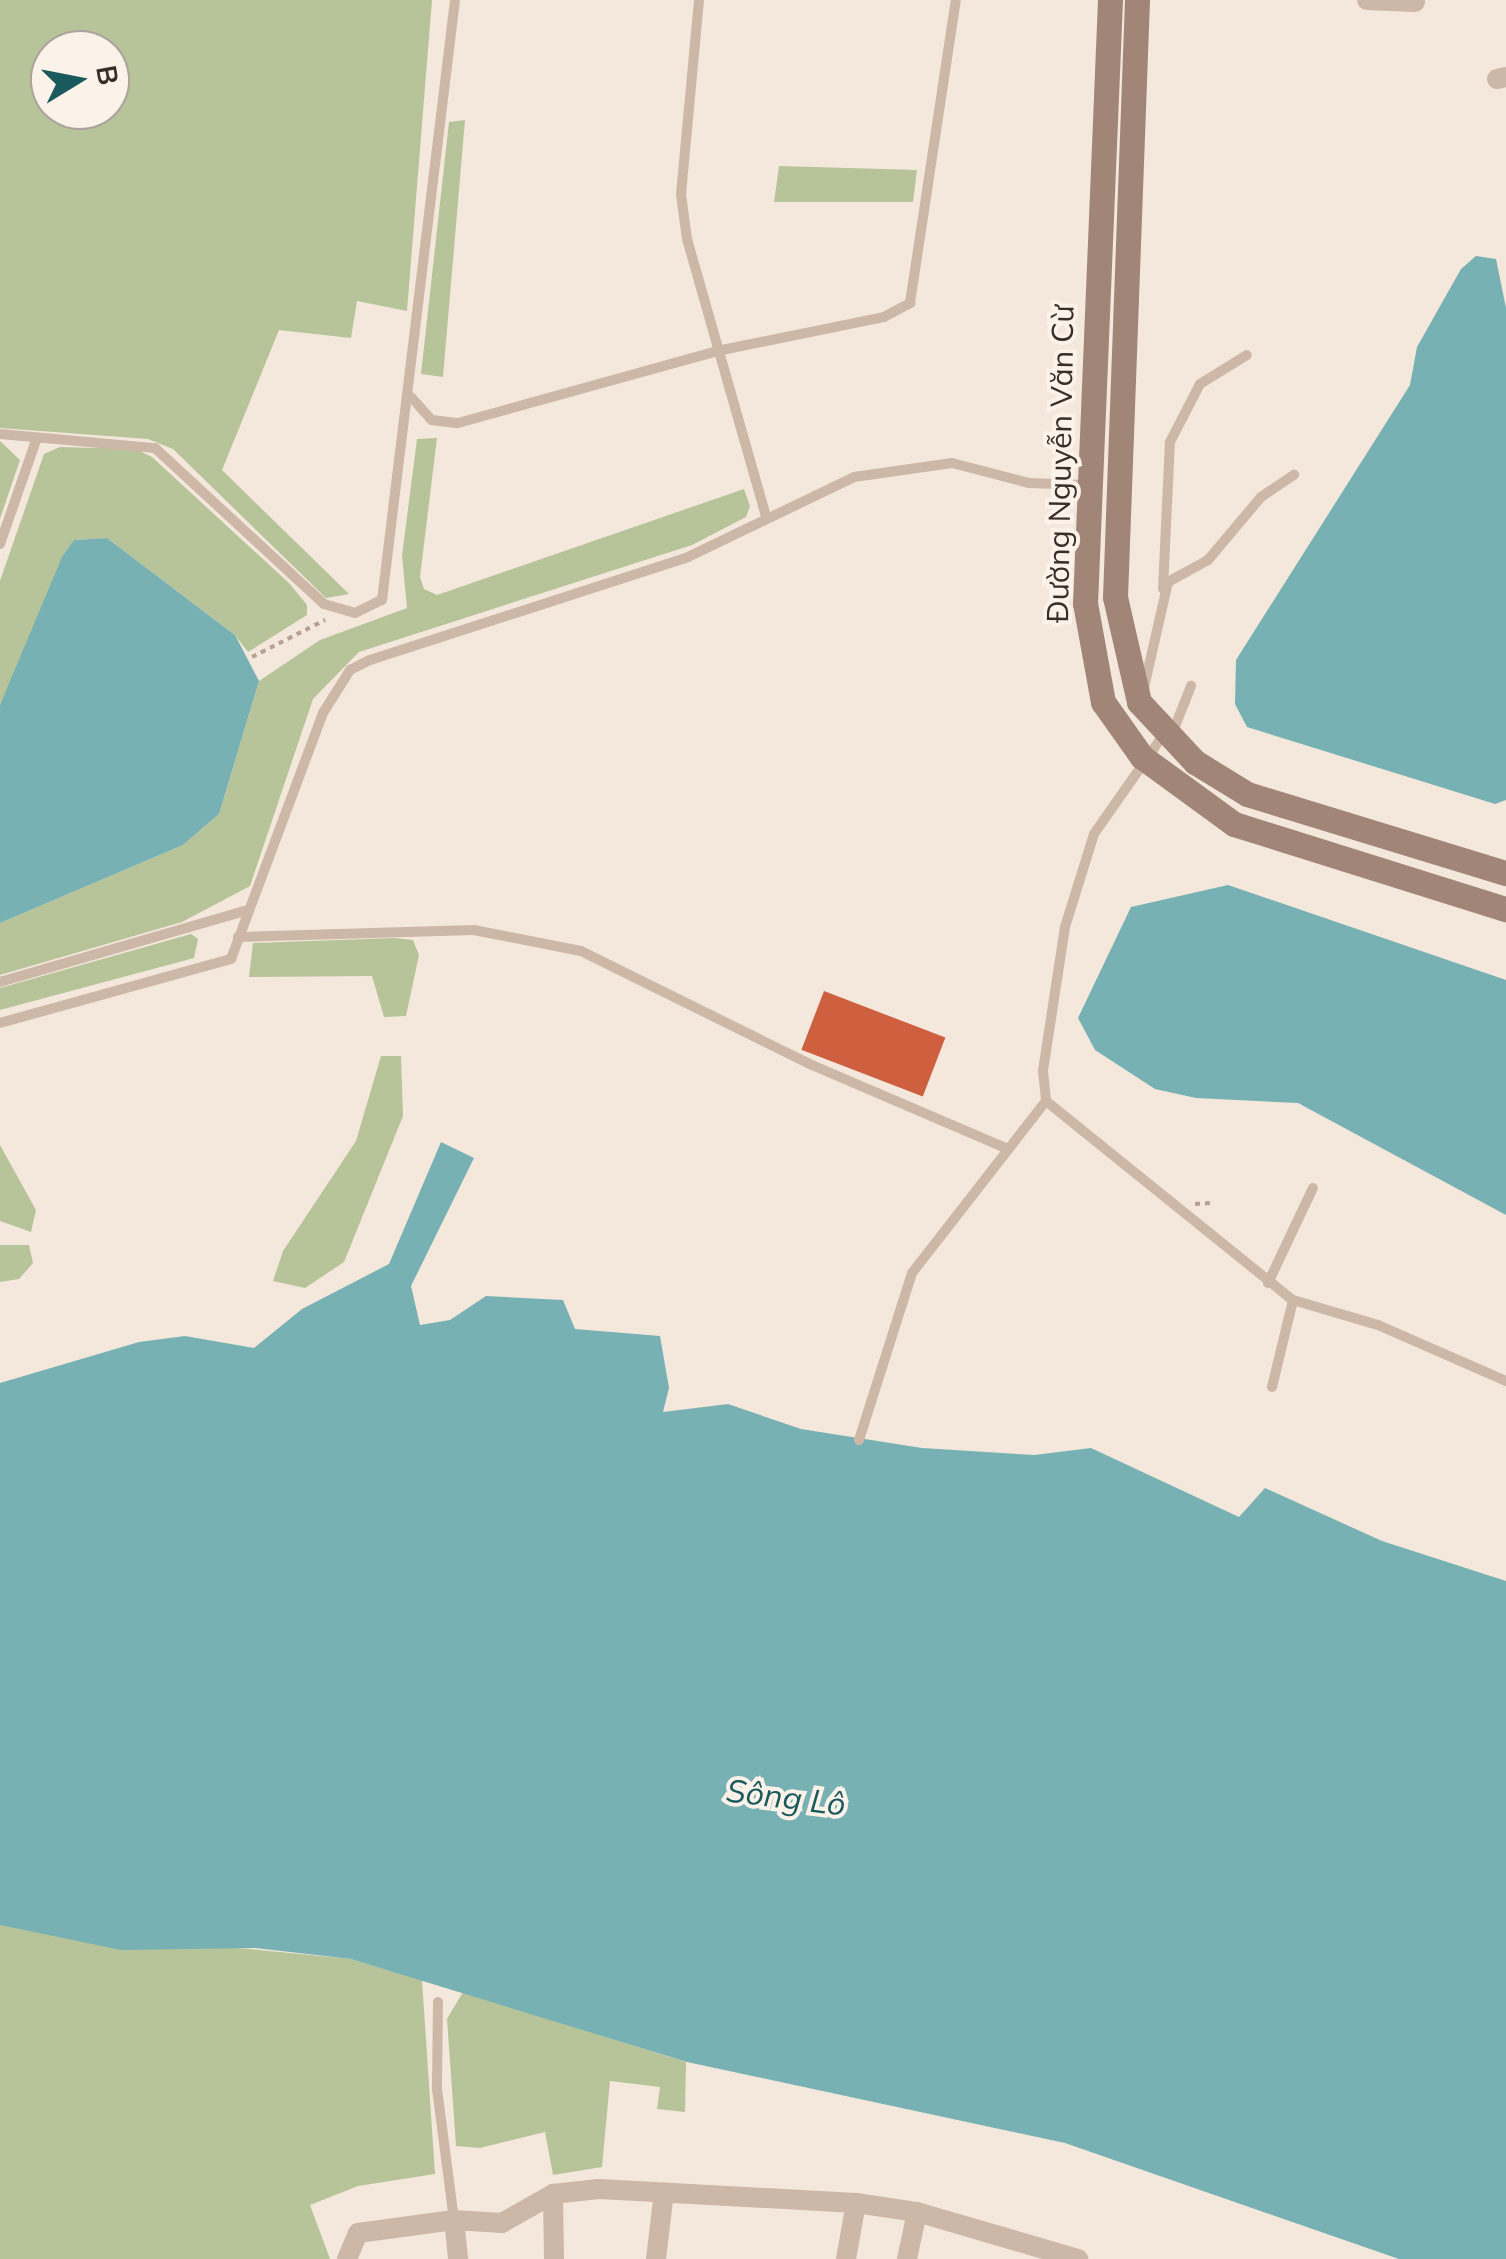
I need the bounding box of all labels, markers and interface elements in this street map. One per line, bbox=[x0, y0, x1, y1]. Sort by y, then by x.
north arrow bbox=[30, 30, 130, 130]
text: B bbox=[89, 62, 127, 88]
street label: Đường Nguyễn Văn Cừ bbox=[1039, 305, 1081, 623]
water label: Sông Lô bbox=[724, 1771, 848, 1823]

